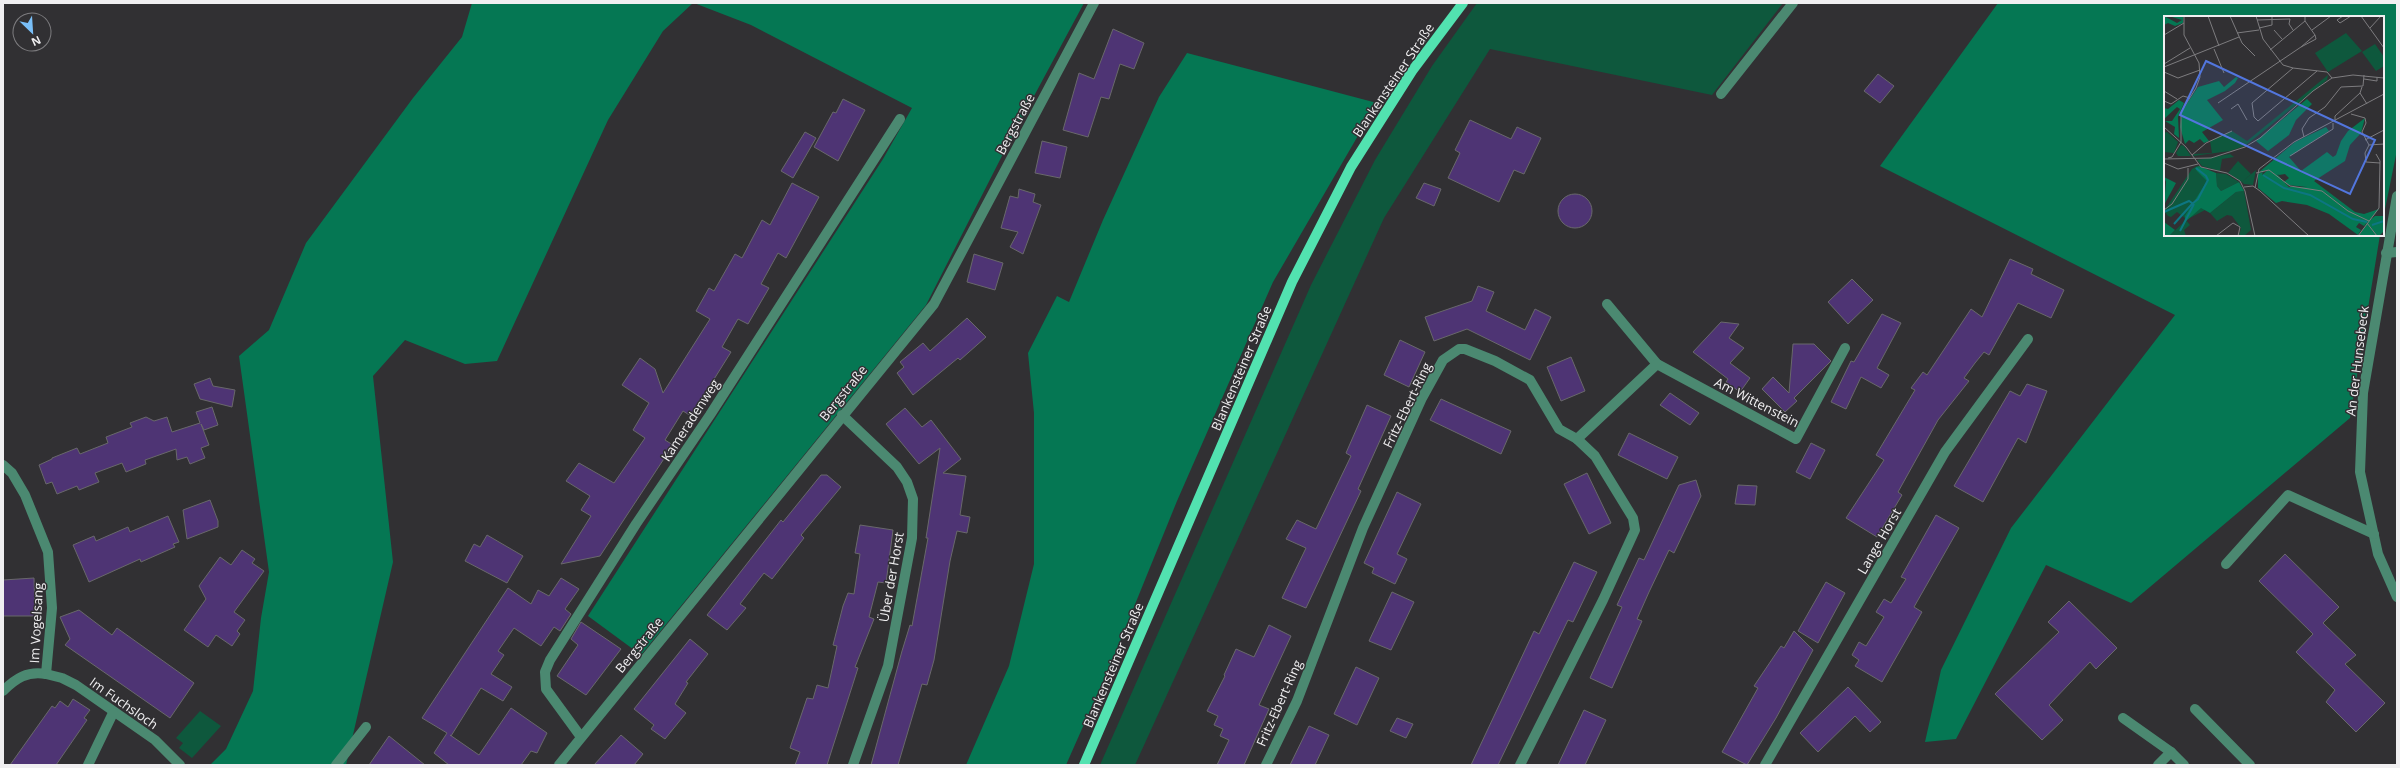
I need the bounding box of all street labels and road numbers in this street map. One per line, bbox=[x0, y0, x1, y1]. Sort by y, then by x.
street label: Blankensteiner Straße bbox=[1348, 19, 1438, 141]
street label: Bergstraße bbox=[991, 90, 1039, 158]
street label: Blankensteiner Straße bbox=[1207, 303, 1275, 433]
street label: An der Hunsebeck bbox=[2341, 305, 2373, 417]
street label: Fritz-Ebert-Ring bbox=[1378, 359, 1436, 451]
street label: Bergstraße bbox=[815, 361, 871, 425]
street label: Am Wittenstein bbox=[1712, 373, 1802, 431]
street label: Kameradenweg bbox=[657, 375, 723, 465]
street label: Lange Horst bbox=[1853, 504, 1905, 577]
street label: Über der Horst bbox=[874, 530, 908, 623]
street label: Im Vogelsang bbox=[25, 582, 47, 664]
street label: Blankensteiner Straße bbox=[1079, 600, 1147, 730]
street label: Bergstraße bbox=[611, 613, 667, 677]
street label: Fritz-Ebert-Ring bbox=[1252, 657, 1306, 749]
street label: Im Fuchsloch bbox=[86, 673, 162, 733]

